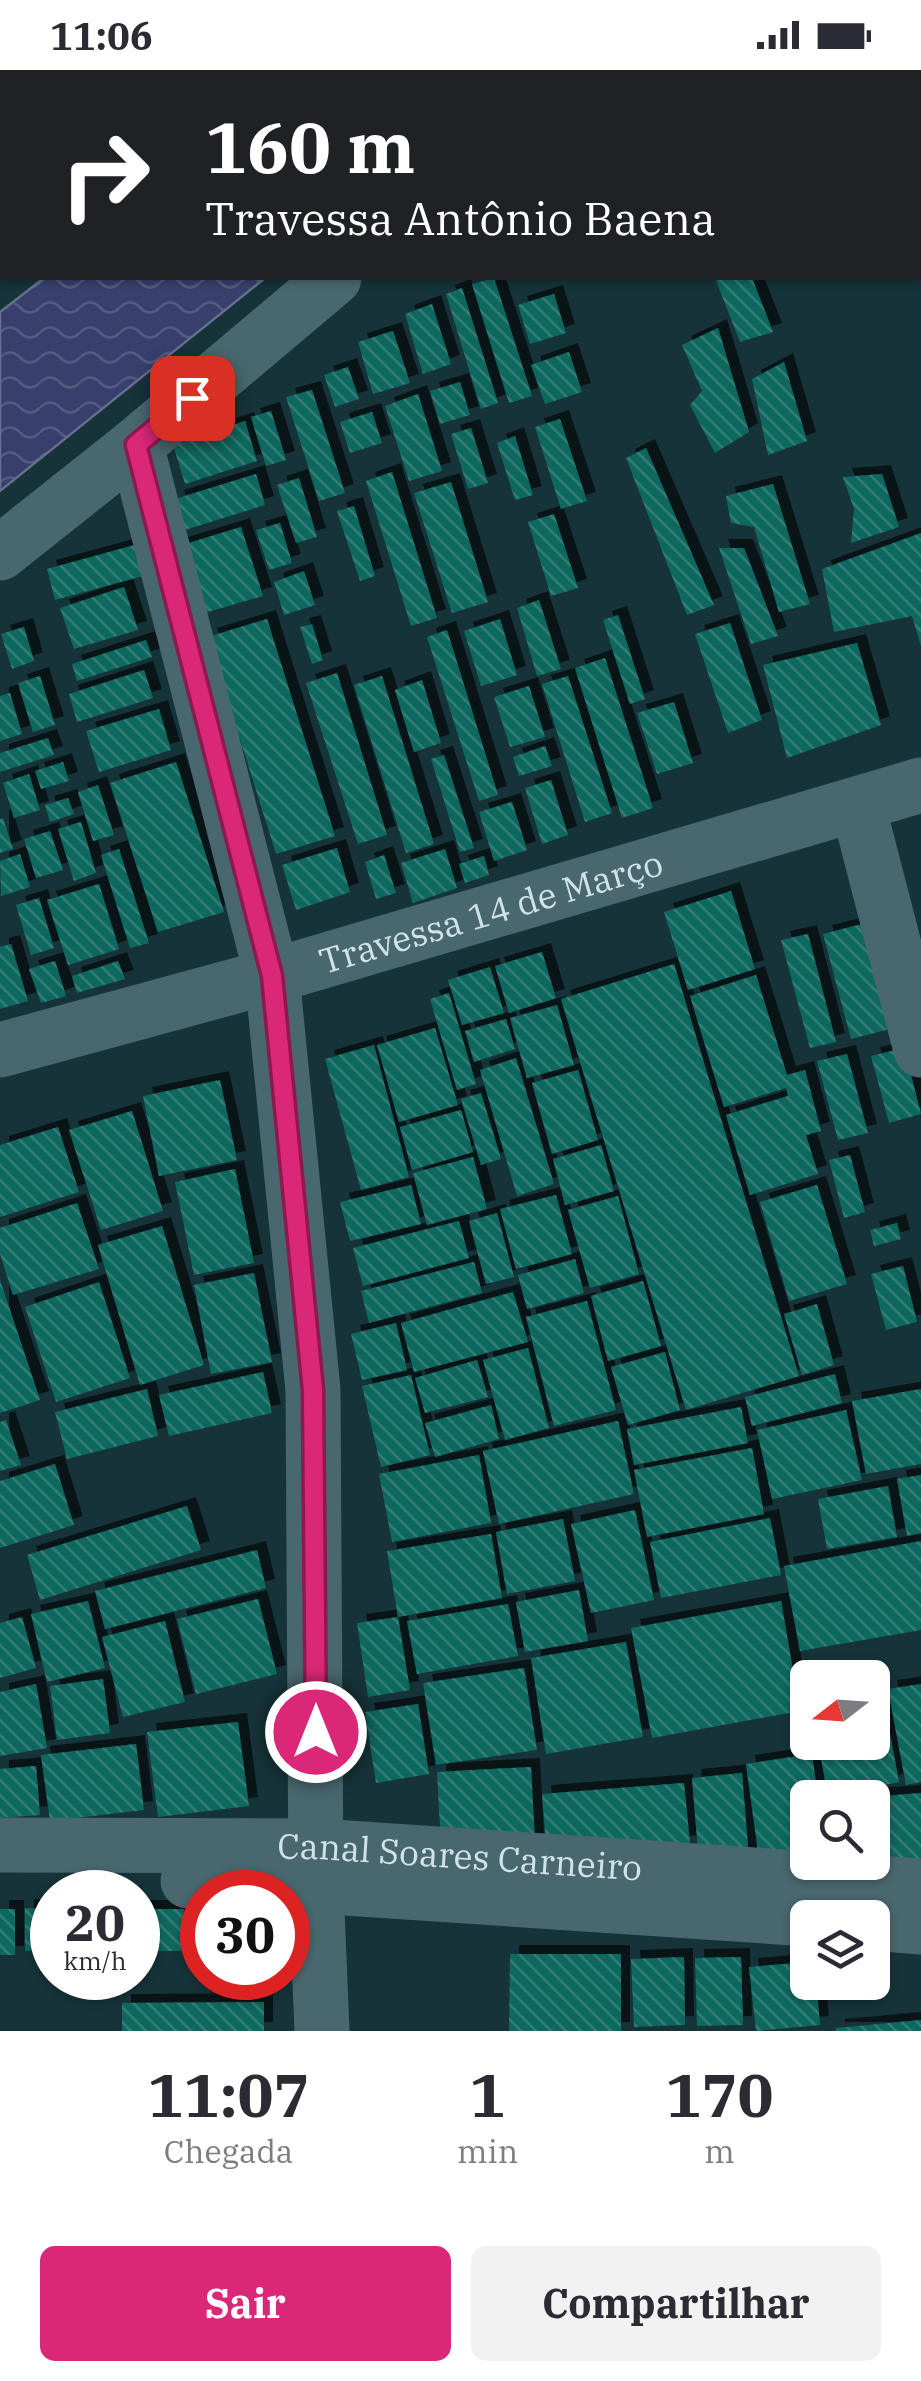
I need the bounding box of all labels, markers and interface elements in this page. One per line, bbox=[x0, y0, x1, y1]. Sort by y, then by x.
text: 11:06 bbox=[50, 11, 153, 60]
text: 160 m bbox=[205, 101, 415, 192]
icon: right bbox=[40, 110, 170, 240]
text: Travessa Antônio Baena bbox=[205, 189, 716, 247]
pin bbox=[150, 356, 235, 441]
icon: arrive bbox=[165, 371, 220, 426]
street label: Travessa 14 de Março bbox=[314, 839, 668, 984]
north arrow bbox=[790, 1660, 890, 1760]
map controls bbox=[790, 1660, 890, 2000]
position arrow bbox=[264, 1680, 368, 1784]
button: search bbox=[790, 1780, 890, 1880]
street label: Canal Soares Carneiro bbox=[277, 1823, 644, 1890]
speed limit sign: 30 bbox=[180, 1870, 310, 2000]
text: 20 bbox=[65, 1890, 125, 1955]
button: layers bbox=[790, 1900, 890, 2000]
text: km/h bbox=[63, 1944, 127, 1977]
text: 11:07 bbox=[147, 2055, 310, 2134]
text: 1 bbox=[470, 2055, 506, 2134]
text: 170 bbox=[666, 2055, 774, 2134]
text: Chegada bbox=[164, 2130, 293, 2172]
text: min bbox=[457, 2130, 518, 2172]
text: m bbox=[704, 2130, 735, 2172]
button: Sair bbox=[40, 2246, 451, 2361]
button: Compartilhar bbox=[471, 2246, 881, 2361]

